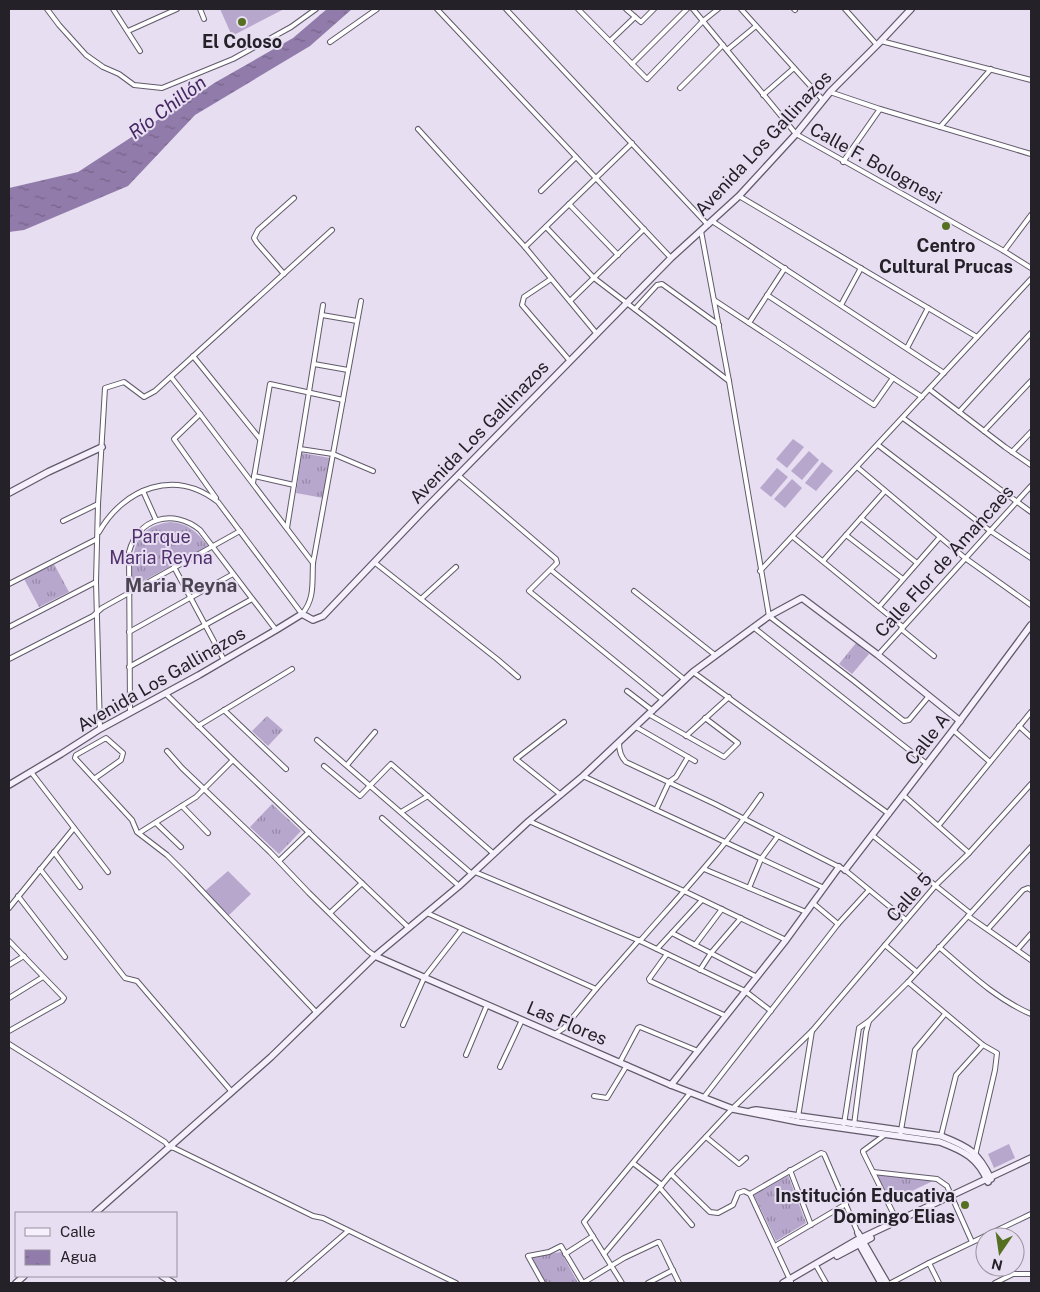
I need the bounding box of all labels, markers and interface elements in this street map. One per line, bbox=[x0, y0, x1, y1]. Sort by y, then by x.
marker: El Coloso bbox=[236, 16, 248, 28]
place label: El Coloso bbox=[202, 31, 282, 52]
street label: Avenida Los Gallinazos bbox=[690, 66, 836, 220]
water label: Río Chillón bbox=[124, 71, 210, 143]
street label: Calle F. Bolognesi bbox=[806, 118, 946, 208]
marker: Centro Cultural Prucas bbox=[940, 220, 952, 232]
place label: Centro Cultural Prucas bbox=[879, 235, 1013, 277]
street label: Avenida Los Gallinazos bbox=[405, 356, 553, 508]
street label: Calle Flor de Amancaes bbox=[870, 481, 1018, 641]
park label: Parque Maria Reyna bbox=[109, 526, 213, 568]
district label: Maria Reyna bbox=[125, 574, 237, 596]
street label: Avenida Los Gallinazos bbox=[73, 622, 249, 736]
street label: Calle A bbox=[900, 709, 954, 769]
street label: Calle 5 bbox=[882, 868, 936, 926]
street label: Las Flores bbox=[524, 997, 610, 1049]
place label: Institución Educativa Domingo Elias bbox=[775, 1185, 955, 1227]
marker: Institución Educativa Domingo Elias bbox=[959, 1199, 971, 1211]
legend bbox=[15, 1212, 178, 1277]
text: Calle bbox=[60, 1223, 96, 1240]
north arrow bbox=[975, 1227, 1025, 1277]
text: Agua bbox=[60, 1248, 97, 1265]
text: N bbox=[990, 1256, 1004, 1274]

